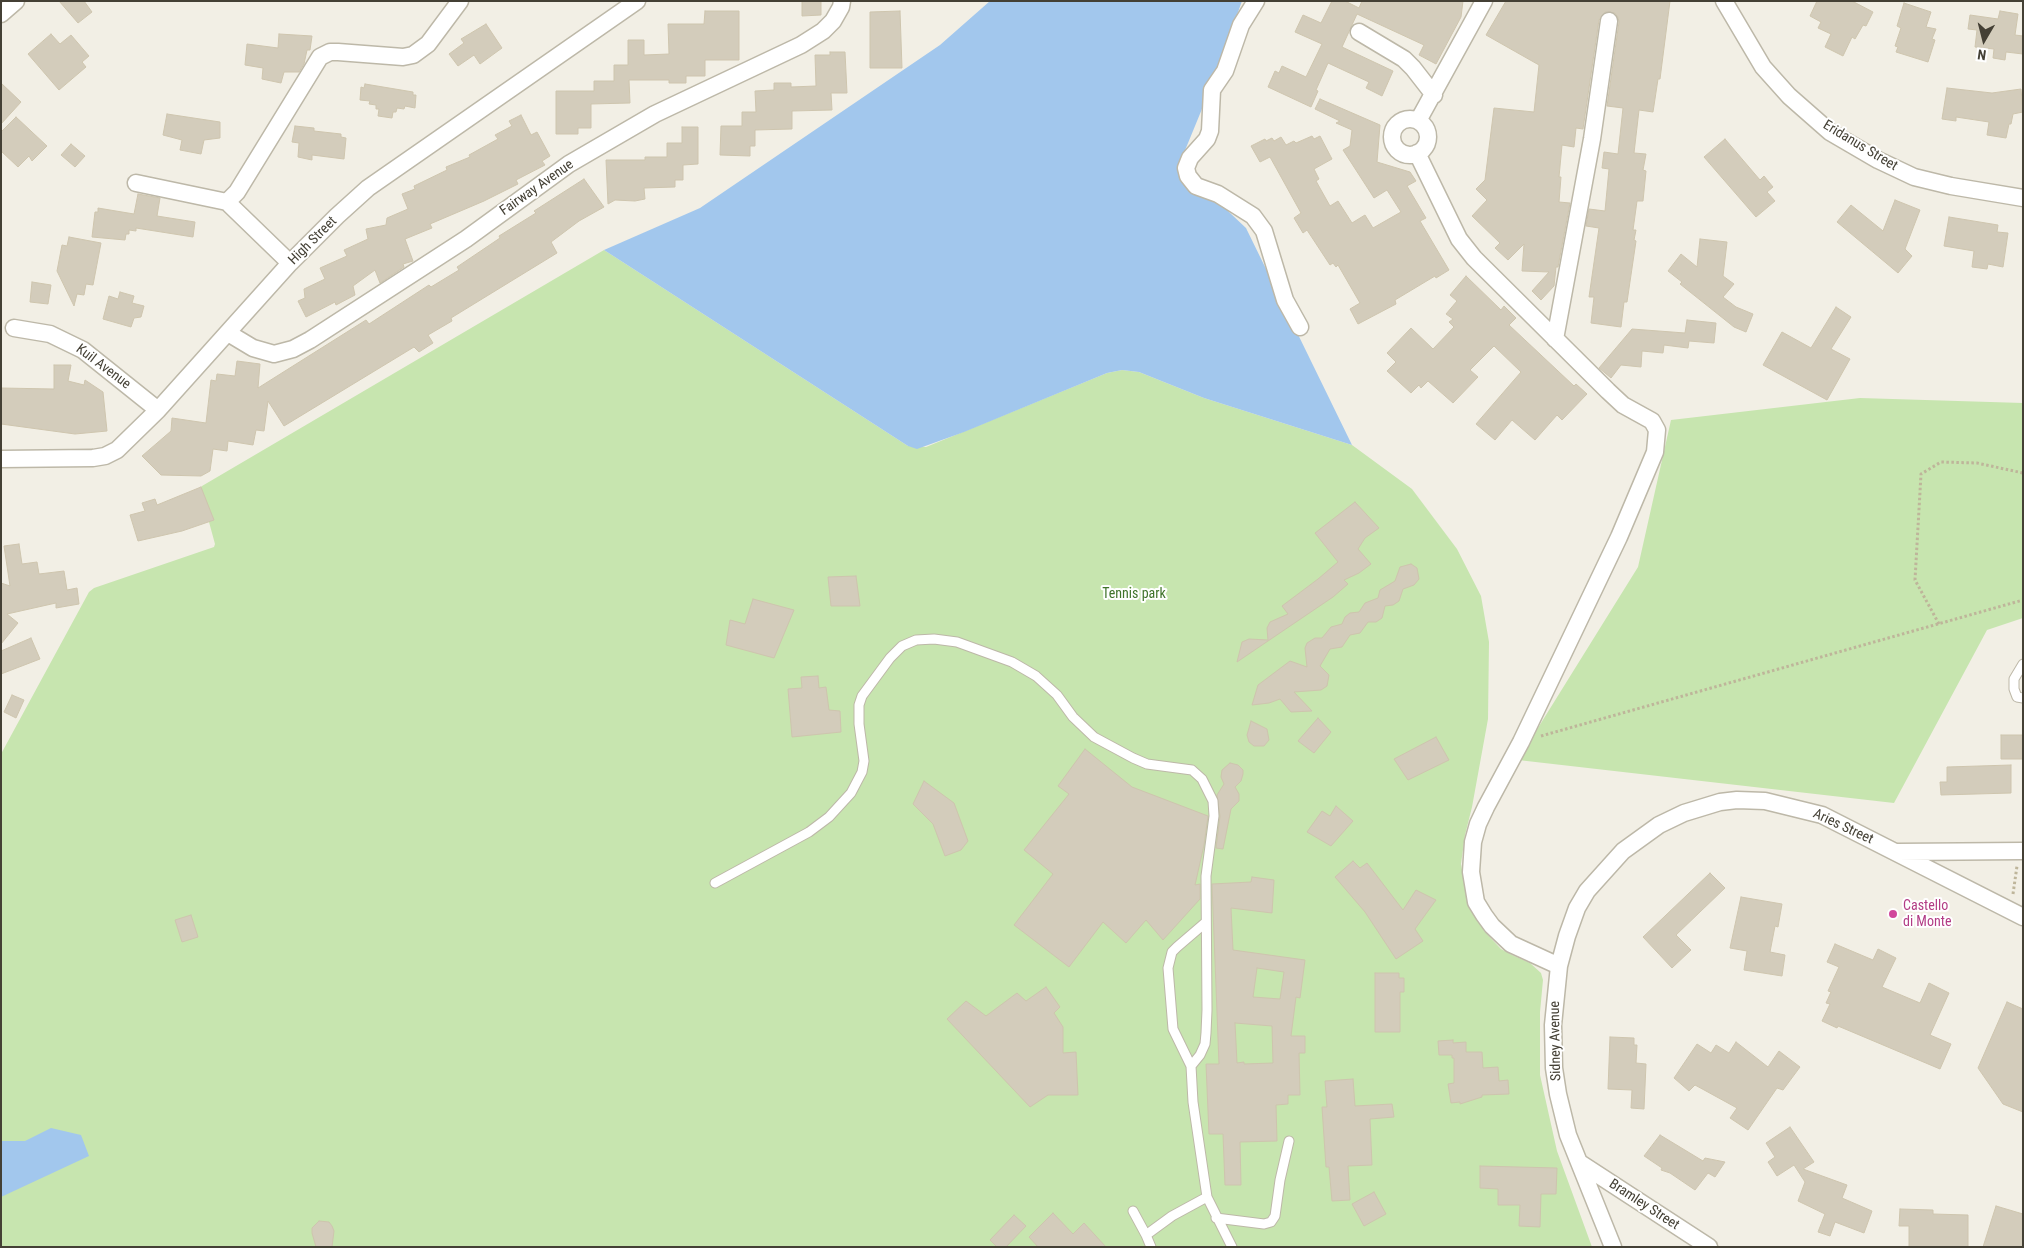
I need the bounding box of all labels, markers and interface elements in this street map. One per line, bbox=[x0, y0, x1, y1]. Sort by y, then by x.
north arrow bbox=[1959, 15, 2009, 65]
text: N bbox=[1977, 46, 1987, 63]
street label: Eridanus Street bbox=[1820, 117, 1900, 175]
street label: Fairway Avenue bbox=[497, 156, 577, 220]
street label: High Street bbox=[285, 213, 341, 269]
street label: Kuil Avenue bbox=[72, 341, 134, 393]
park label: Tennis park bbox=[1102, 586, 1166, 602]
street label: Aries Street bbox=[1810, 806, 1876, 848]
place label: Castello di Monte bbox=[1903, 898, 1951, 930]
marker: Castello di Monte bbox=[1887, 908, 1899, 920]
street label: Sidney Avenue bbox=[1547, 1001, 1565, 1081]
street label: Bramley Street bbox=[1606, 1176, 1682, 1234]

